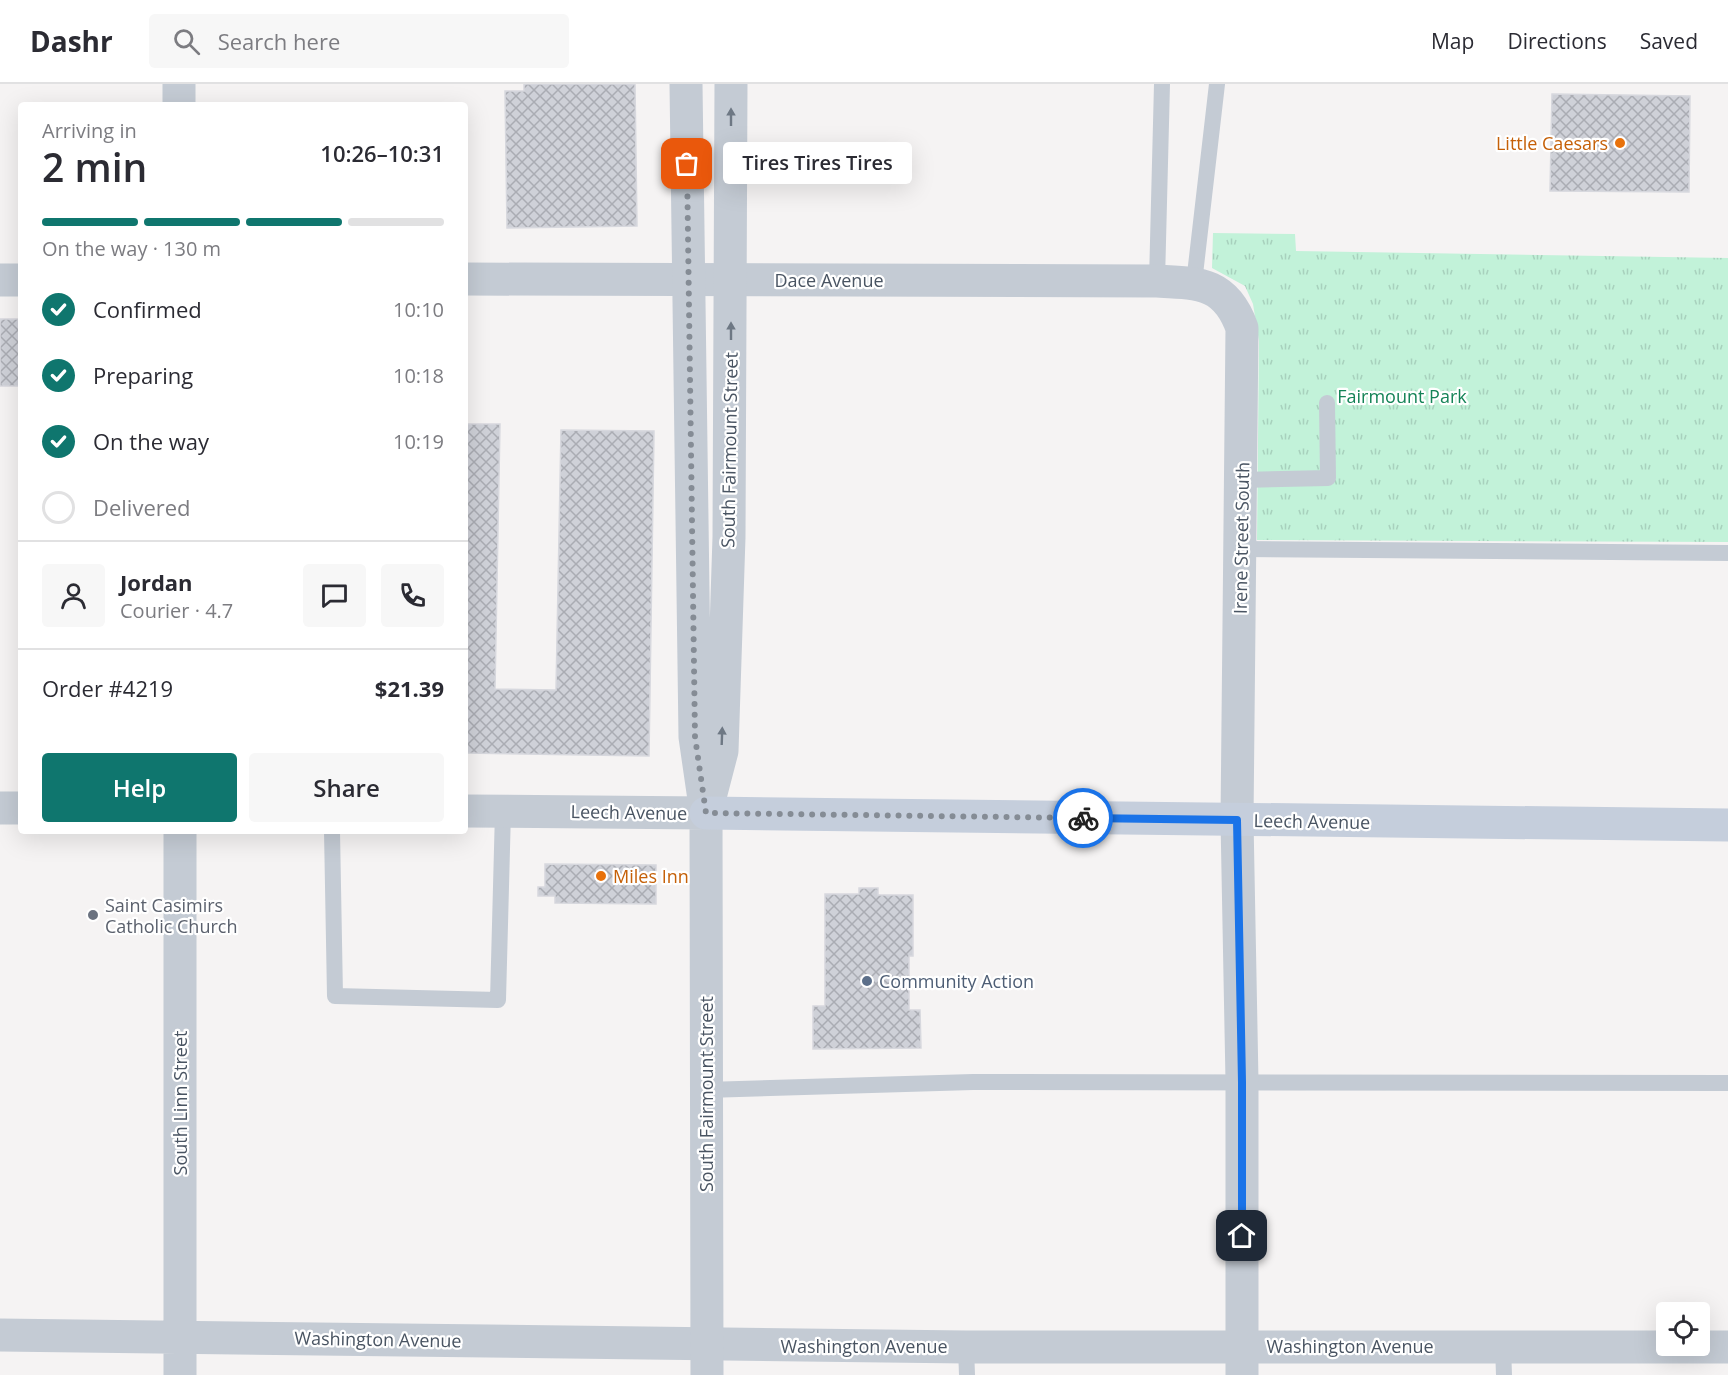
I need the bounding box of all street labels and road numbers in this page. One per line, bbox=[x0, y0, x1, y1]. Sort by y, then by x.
street label: Dace Avenue bbox=[774, 268, 884, 292]
street label: South Fairmount Street bbox=[715, 352, 743, 548]
street label: Irene Street South bbox=[1228, 462, 1254, 614]
street label: Leech Avenue bbox=[570, 799, 688, 825]
street label: Leech Avenue bbox=[1253, 808, 1371, 834]
street label: South Fairmount Street bbox=[694, 996, 718, 1192]
street label: South Linn Street bbox=[168, 1031, 192, 1175]
street label: Washington Avenue bbox=[294, 1326, 462, 1352]
street label: Washington Avenue bbox=[780, 1334, 948, 1358]
street label: Washington Avenue bbox=[1266, 1334, 1434, 1358]

